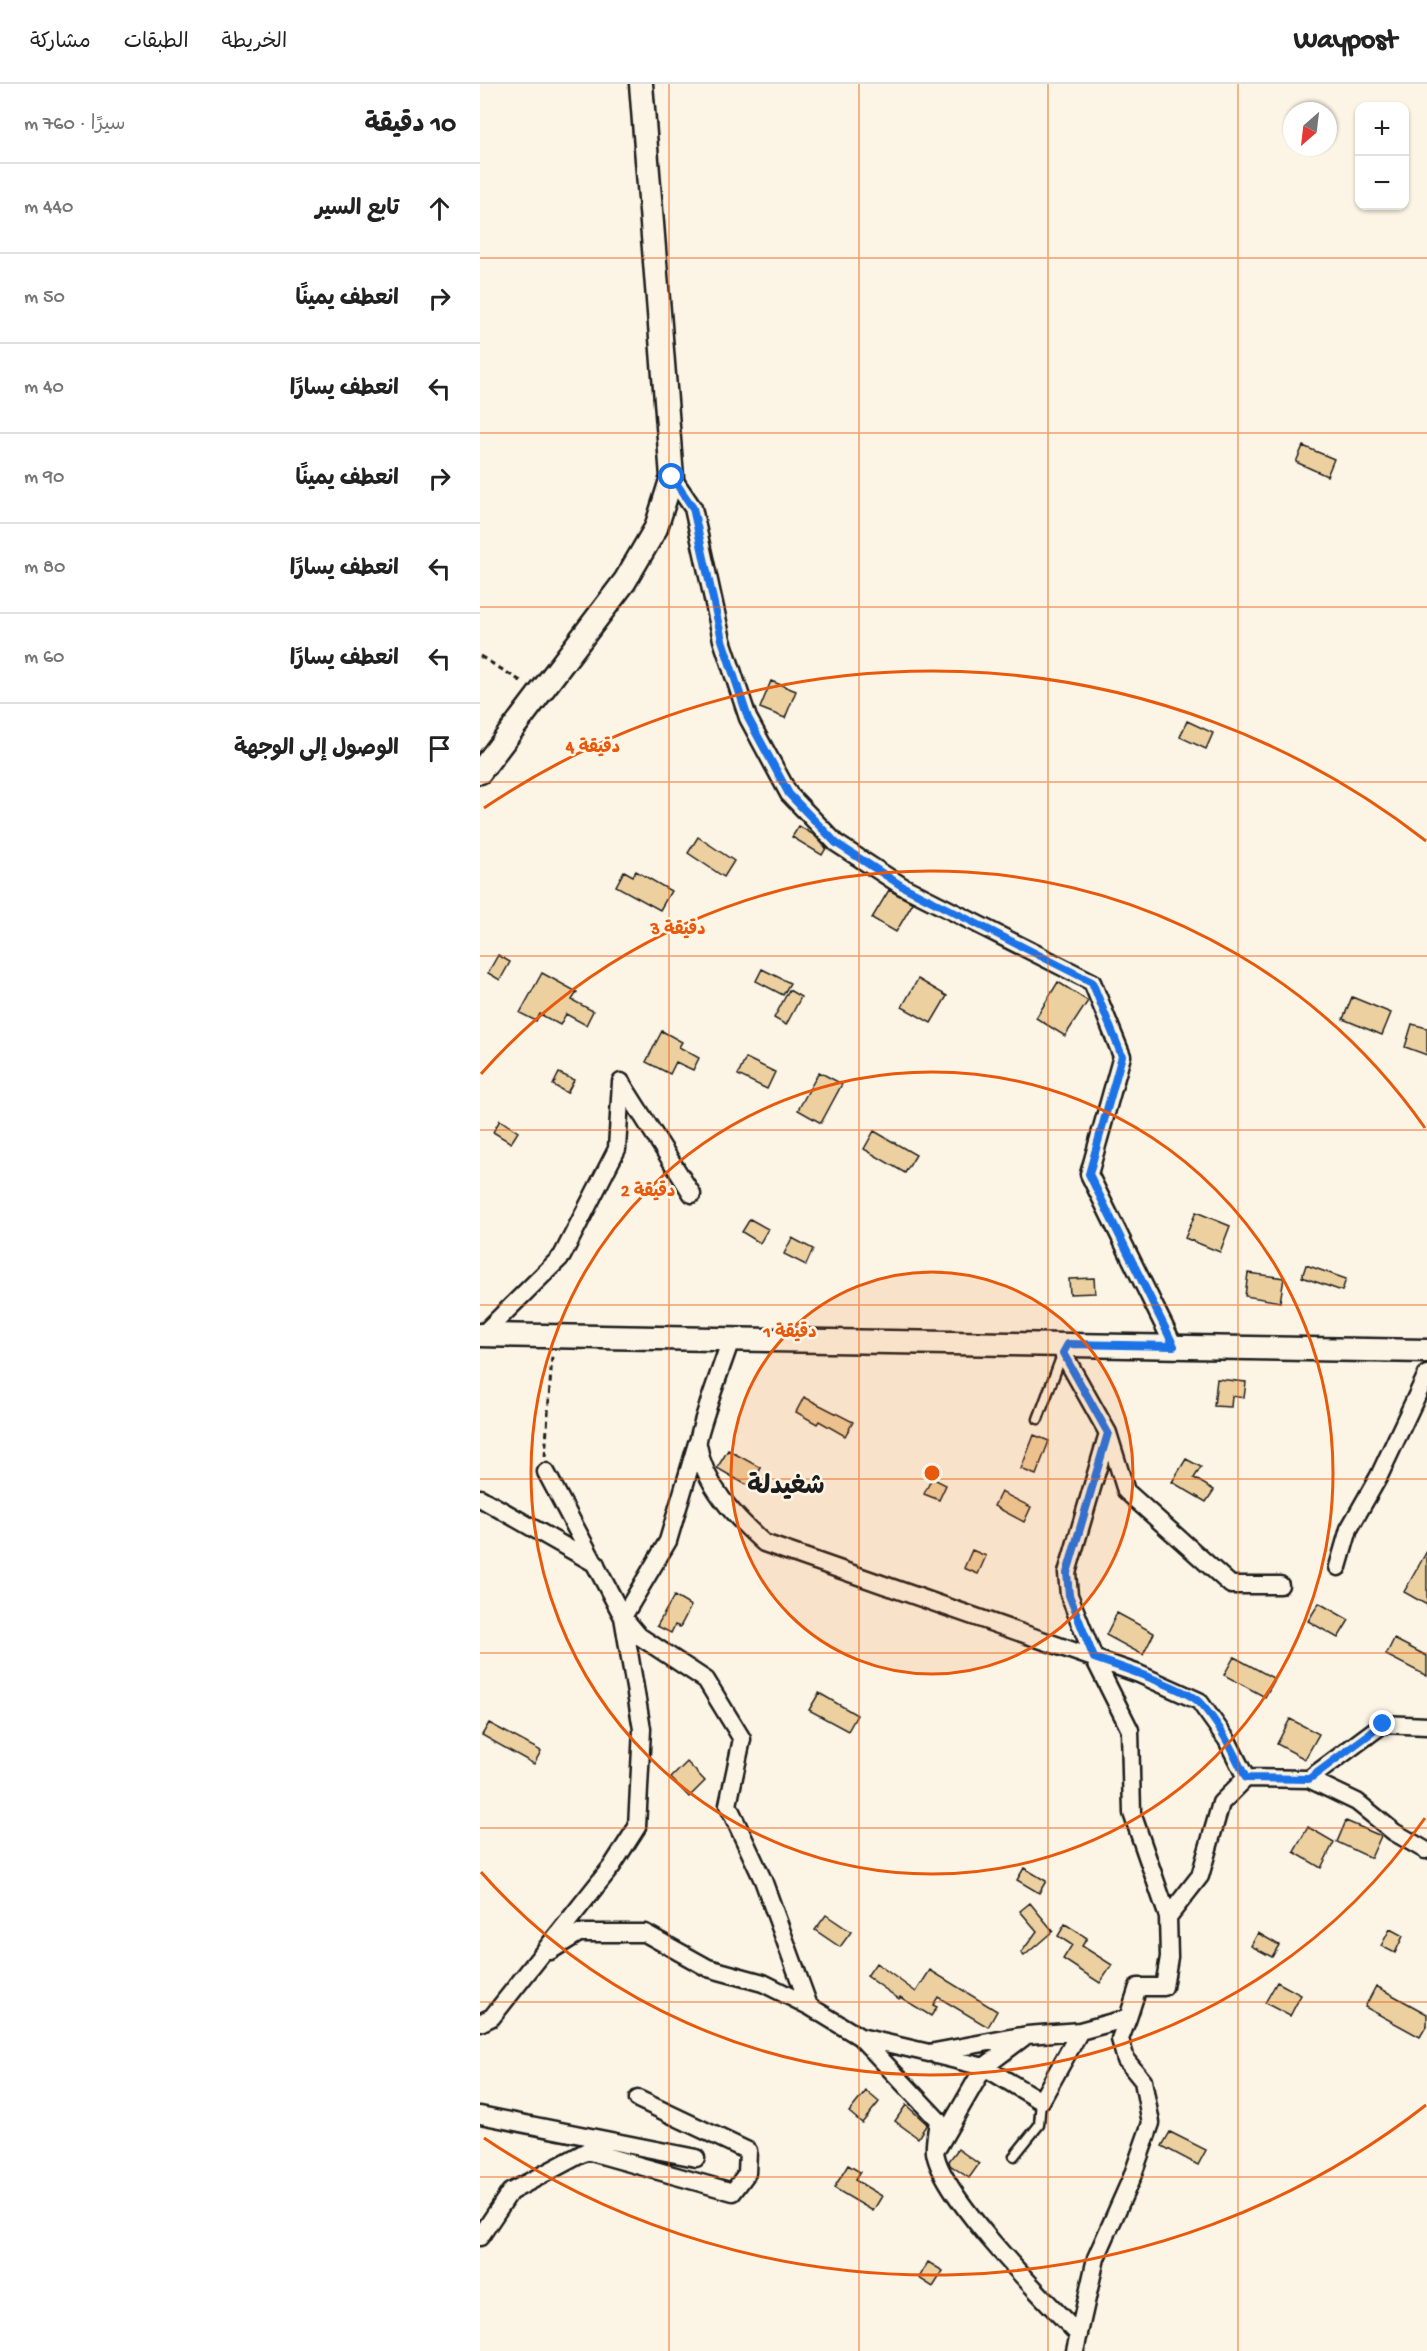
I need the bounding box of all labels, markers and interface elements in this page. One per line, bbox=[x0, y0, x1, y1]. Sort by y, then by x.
text: Waypost bbox=[1294, 25, 1397, 58]
text: مشاركة bbox=[30, 31, 91, 56]
text: الطبقات bbox=[124, 31, 189, 56]
text: الخريطة bbox=[222, 31, 287, 56]
north arrow bbox=[1283, 102, 1337, 156]
map controls bbox=[1355, 102, 1409, 210]
button: + bbox=[1355, 102, 1409, 156]
text: 10 دقيقة bbox=[365, 111, 456, 142]
text: سيرًا · 760 m bbox=[24, 114, 125, 137]
button: − bbox=[1355, 156, 1409, 210]
icon: ahead bbox=[423, 192, 456, 225]
text: 440 m bbox=[24, 197, 73, 220]
text: تابع السير bbox=[315, 197, 399, 223]
icon: right bbox=[423, 282, 456, 315]
text: 50 m bbox=[24, 287, 65, 310]
text: انعطف يمينًا bbox=[296, 287, 399, 313]
icon: left bbox=[423, 372, 456, 405]
text: 40 m bbox=[24, 377, 64, 400]
text: انعطف يسارًا bbox=[290, 377, 399, 403]
icon: right bbox=[423, 462, 456, 495]
route start bbox=[658, 463, 684, 489]
text: 90 m bbox=[24, 467, 64, 490]
text: انعطف يمينًا bbox=[296, 467, 399, 493]
icon: left bbox=[423, 552, 456, 585]
text: 80 m bbox=[24, 557, 65, 580]
text: انعطف يسارًا bbox=[290, 557, 399, 583]
icon: left bbox=[423, 642, 456, 675]
text: 60 m bbox=[24, 647, 64, 670]
text: انعطف يسارًا bbox=[290, 647, 399, 673]
icon: arrive bbox=[423, 732, 456, 765]
text: 4 دقيقة bbox=[565, 736, 620, 759]
text: الوصول إلى الوجهة bbox=[234, 737, 399, 763]
text: 3 دقيقة bbox=[649, 918, 706, 941]
text: 2 دقيقة bbox=[621, 1180, 675, 1203]
text: 1 دقيقة bbox=[762, 1321, 817, 1344]
centre of rings bbox=[922, 1463, 942, 1483]
district label: شغيدلة bbox=[747, 1472, 825, 1504]
route end bbox=[1369, 1710, 1395, 1736]

